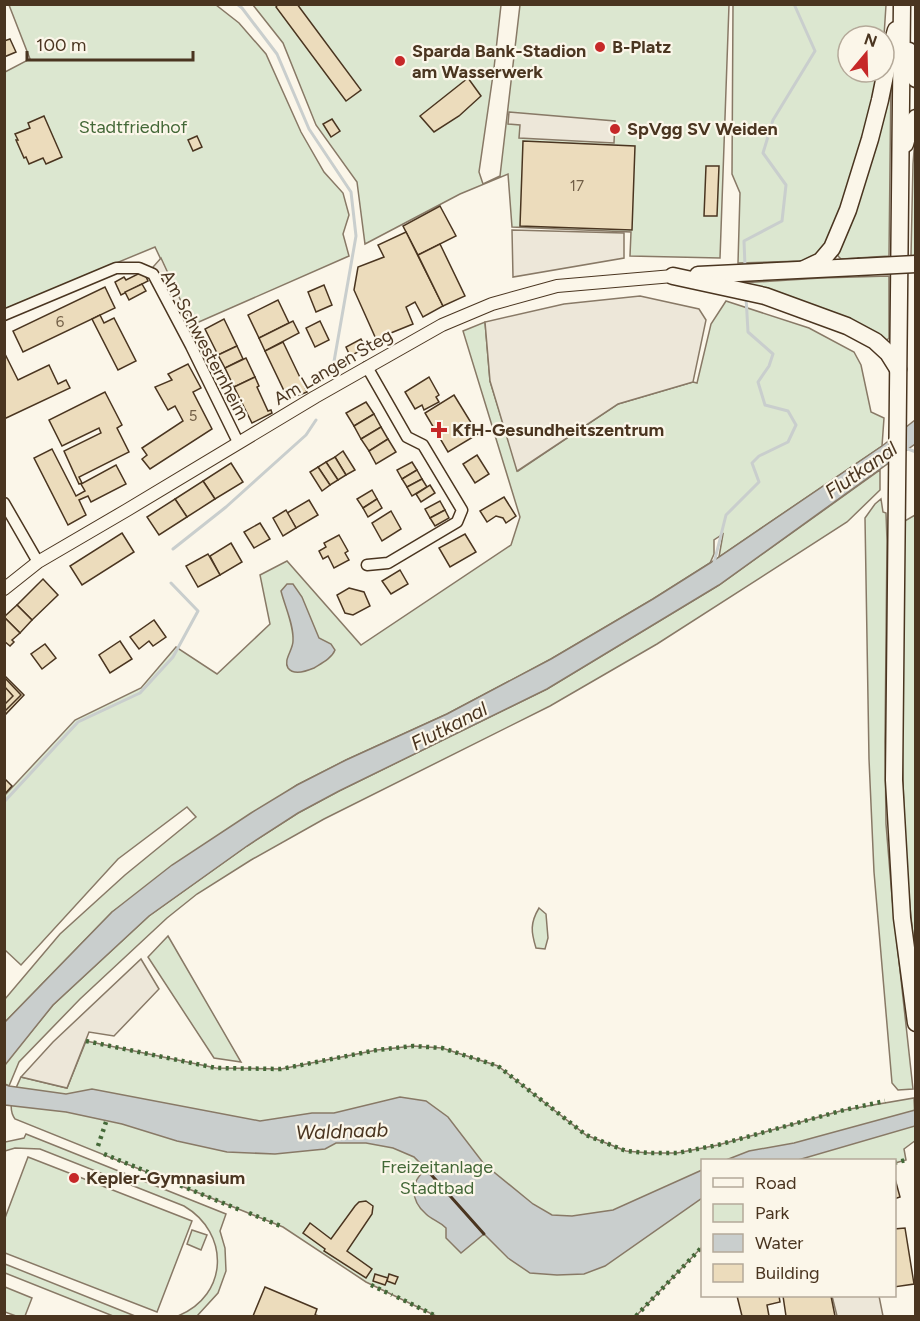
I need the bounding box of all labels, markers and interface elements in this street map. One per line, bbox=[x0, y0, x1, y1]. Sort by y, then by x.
scale bar bbox=[27, 24, 194, 62]
north arrow bbox=[836, 24, 896, 84]
text: N bbox=[862, 29, 880, 51]
text: 100 m bbox=[36, 34, 86, 56]
place label: B-Platz bbox=[612, 36, 671, 58]
place label: Sparda Bank-Stadion am Wasserwerk bbox=[412, 40, 586, 83]
marker: B-Platz bbox=[593, 40, 607, 54]
marker: Sparda Bank-Stadion am Wasserwerk bbox=[393, 54, 407, 68]
park label: Stadtfriedhof bbox=[79, 116, 188, 138]
place label: SpVgg SV Weiden bbox=[627, 118, 778, 140]
marker: SpVgg SV Weiden bbox=[608, 122, 622, 136]
house number: 17 bbox=[570, 177, 584, 195]
street label: Am Schwesternheim bbox=[156, 266, 254, 424]
house number: 6 bbox=[56, 313, 65, 331]
street label: Am Langen Steg bbox=[270, 324, 396, 410]
house number: 5 bbox=[189, 407, 197, 425]
place label: KfH-Gesundheitszentrum bbox=[452, 419, 664, 441]
marker: KfH-Gesundheitszentrum bbox=[430, 421, 448, 439]
water label: Flutkanal bbox=[820, 436, 902, 504]
water label: Flutkanal bbox=[407, 696, 492, 755]
water label: Waldnaab bbox=[295, 1117, 389, 1145]
park label: Freizeitanlage Stadtbad bbox=[381, 1156, 493, 1199]
legend bbox=[701, 1159, 896, 1297]
place label: Kepler-Gymnasium bbox=[86, 1167, 245, 1189]
marker: Kepler-Gymnasium bbox=[67, 1171, 81, 1185]
text: Road bbox=[755, 1172, 796, 1194]
text: Park bbox=[755, 1202, 790, 1224]
text: Water bbox=[755, 1232, 803, 1254]
text: Building bbox=[755, 1262, 820, 1284]

